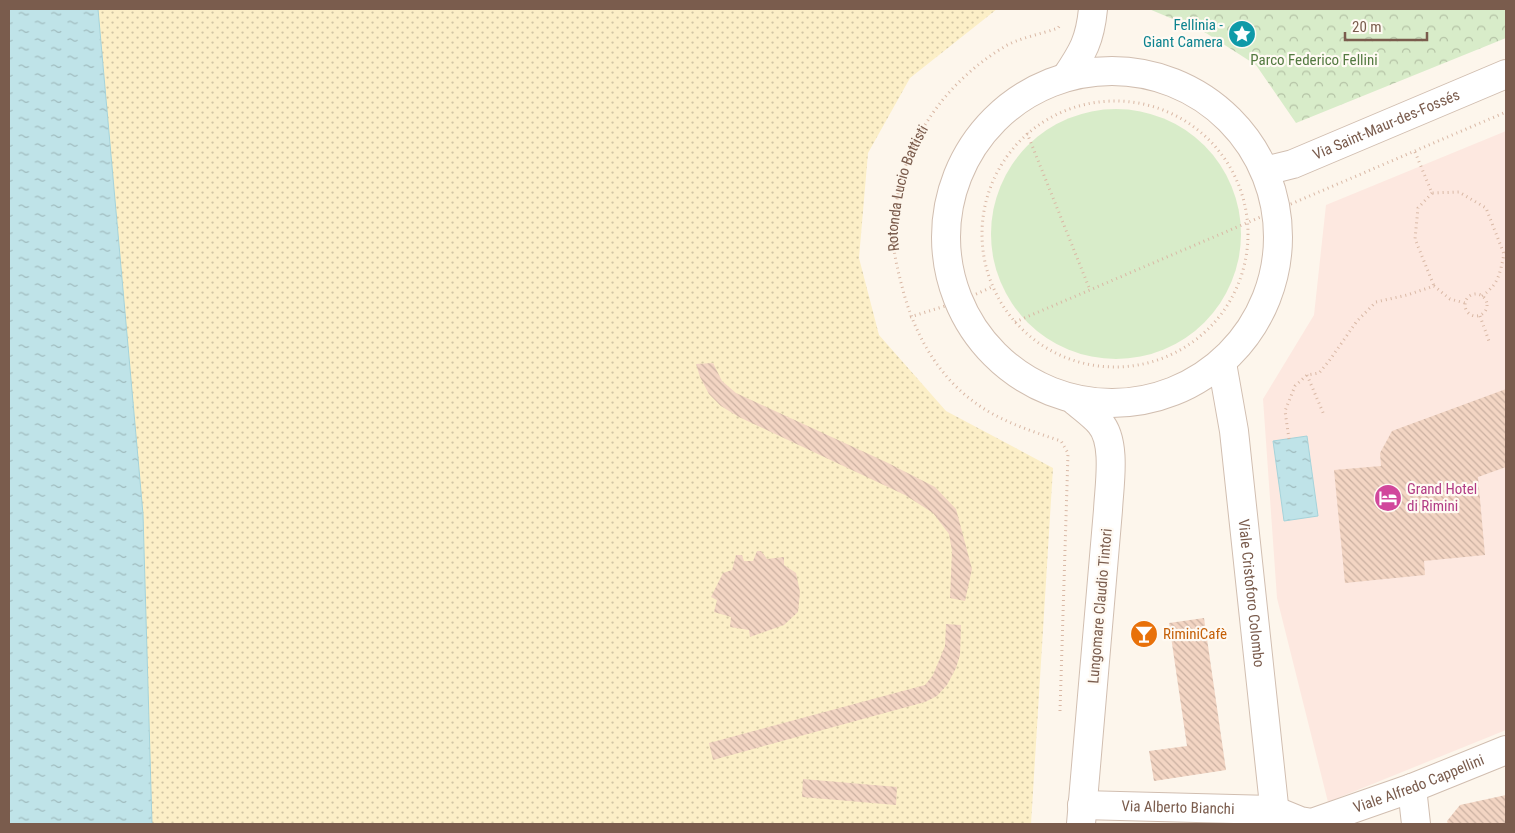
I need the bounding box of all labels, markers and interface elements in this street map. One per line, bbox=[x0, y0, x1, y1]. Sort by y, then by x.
scale bar bbox=[1345, 10, 1428, 42]
place label: Fellinia - Giant Camera bbox=[1143, 16, 1223, 51]
text: 20 m bbox=[1352, 18, 1382, 36]
place icon: Fellinia - Giant Camera bbox=[1227, 19, 1257, 49]
park label: Parco Federico Fellini bbox=[1250, 51, 1378, 69]
street label: Via Saint-Maur-des-Fossés bbox=[1310, 86, 1462, 164]
street label: Rotonda Lucio Battisti bbox=[884, 122, 932, 252]
place label: Grand Hotel di Rimini bbox=[1407, 480, 1477, 515]
hotel icon: Grand Hotel di Rimini bbox=[1373, 483, 1403, 513]
street label: Viale Cristoforo Colombo bbox=[1234, 518, 1268, 668]
street label: Lungomare Claudio Tintori bbox=[1084, 528, 1116, 684]
bar icon: RiminiCafè bbox=[1129, 619, 1159, 649]
place label: RiminiCafè bbox=[1163, 625, 1227, 643]
street label: Viale Alfredo Cappellini bbox=[1351, 751, 1487, 817]
street label: Via Alberto Bianchi bbox=[1121, 797, 1235, 818]

